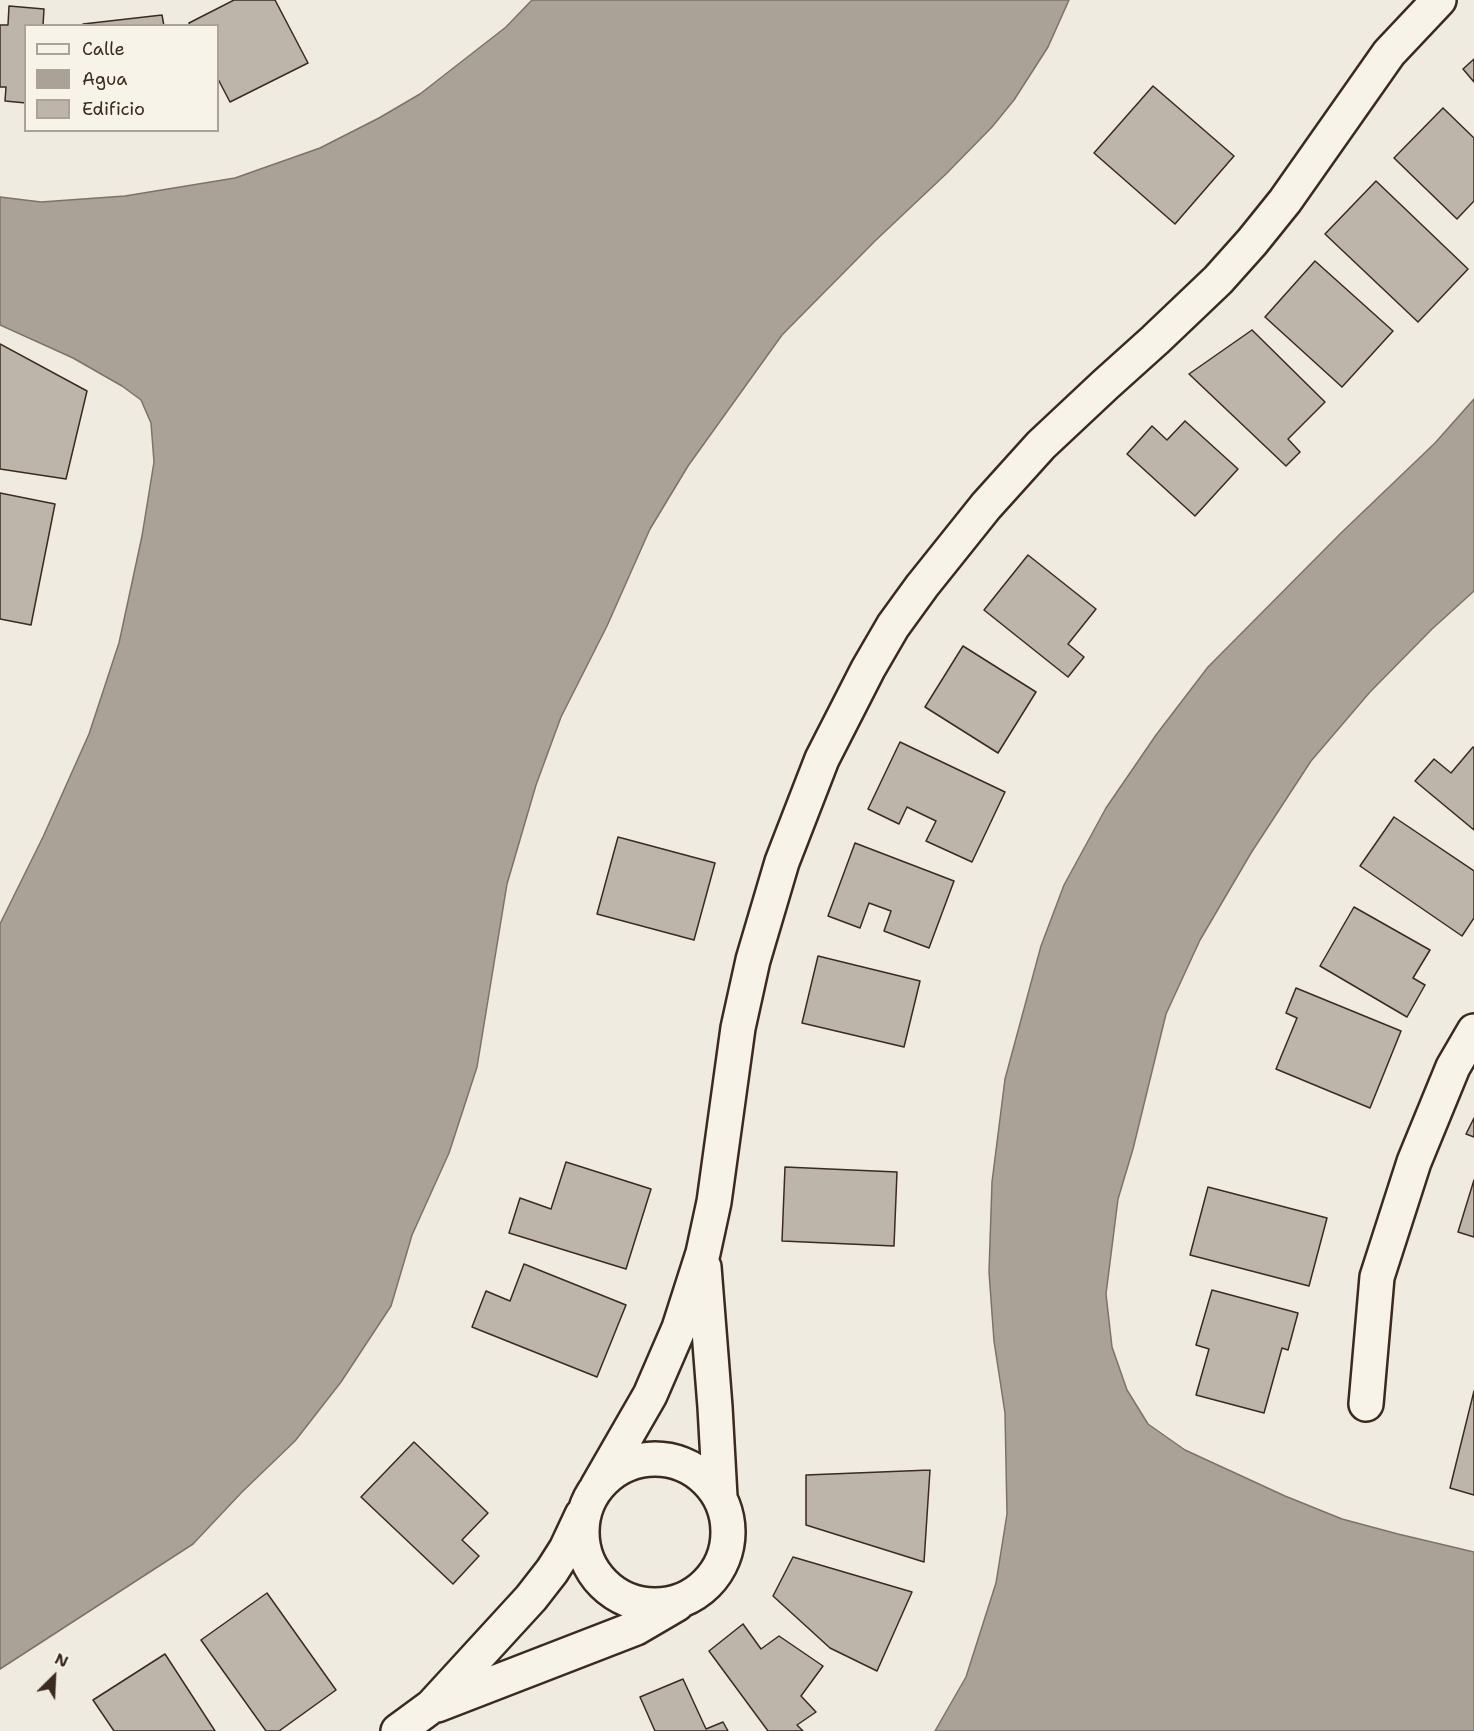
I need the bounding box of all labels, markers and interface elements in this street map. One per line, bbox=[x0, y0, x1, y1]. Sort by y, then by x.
legend bbox=[24, 24, 219, 132]
text: Calle bbox=[82, 37, 125, 61]
text: Agua bbox=[82, 67, 127, 91]
text: Edificio bbox=[82, 97, 145, 121]
north arrow bbox=[24, 1647, 84, 1707]
text: N bbox=[51, 1648, 72, 1672]

